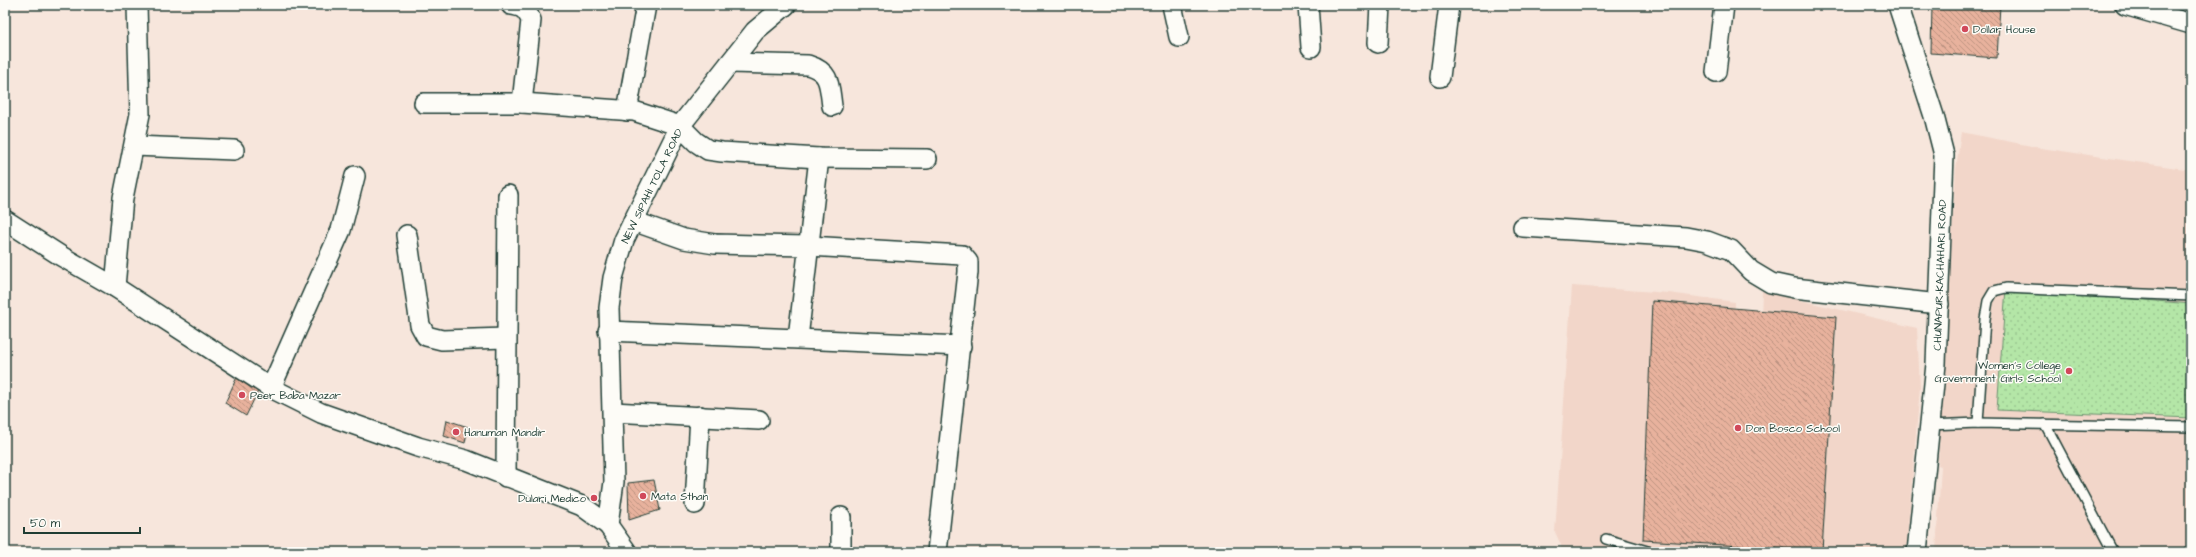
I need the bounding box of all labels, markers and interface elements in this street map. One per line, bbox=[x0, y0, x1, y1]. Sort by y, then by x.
place label: Dollar House bbox=[1973, 22, 2036, 37]
marker: Dollar House bbox=[1960, 24, 1970, 34]
street label: NEW SIPAHI TOLA ROAD bbox=[618, 126, 686, 246]
street label: CHUNAPUR-KACHAHARI ROAD bbox=[1930, 199, 1950, 351]
place label: Women's College Government Girls School bbox=[1935, 358, 2061, 386]
marker: Women's College Government Girls School bbox=[2064, 366, 2074, 376]
place label: Peer Baba Mazar bbox=[250, 388, 341, 403]
marker: Peer Baba Mazar bbox=[237, 390, 247, 400]
place label: Don Bosco School bbox=[1746, 421, 1840, 436]
marker: Don Bosco School bbox=[1733, 423, 1743, 433]
place label: Hanuman Mandir bbox=[464, 425, 545, 440]
marker: Hanuman Mandir bbox=[451, 427, 461, 437]
place label: Mata Sthan bbox=[651, 489, 709, 504]
place label: Dulari Medico bbox=[518, 491, 587, 506]
marker: Mata Sthan bbox=[638, 491, 648, 501]
marker: Dulari Medico bbox=[589, 493, 599, 503]
scale bar bbox=[24, 509, 140, 535]
text: 50 m bbox=[30, 515, 61, 532]

